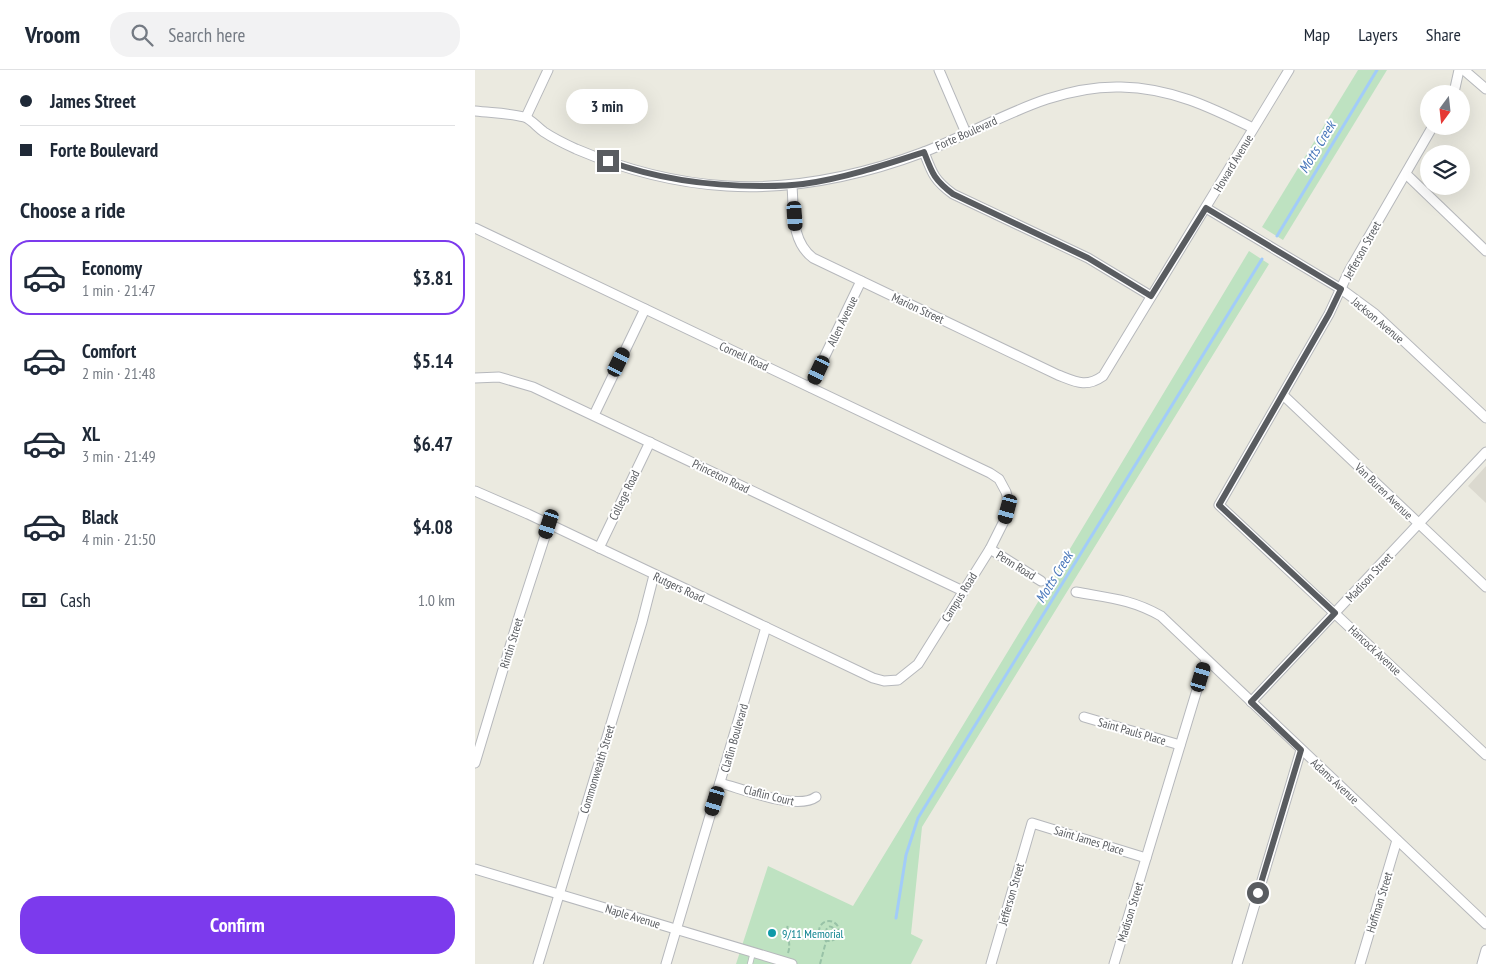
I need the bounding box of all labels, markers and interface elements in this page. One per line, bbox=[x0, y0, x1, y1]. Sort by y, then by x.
search box bbox=[110, 12, 460, 57]
text: Vroom bbox=[25, 19, 80, 50]
icon: search bbox=[128, 21, 156, 49]
text: Search here bbox=[168, 23, 245, 47]
text: Map bbox=[1304, 23, 1330, 46]
text: Layers bbox=[1358, 23, 1398, 46]
text: Share bbox=[1426, 23, 1461, 46]
north arrow bbox=[1420, 85, 1470, 135]
map controls bbox=[1420, 85, 1470, 195]
callout: 3 min bbox=[567, 88, 649, 124]
text: James Street bbox=[50, 89, 136, 113]
text: 3 min bbox=[591, 96, 623, 116]
street label: Forte Boulevard bbox=[933, 113, 999, 153]
water label: Motts Creek bbox=[1295, 116, 1340, 176]
street label: Howard Avenue bbox=[1210, 131, 1256, 194]
text: Forte Boulevard bbox=[50, 138, 158, 162]
button: layers bbox=[1420, 145, 1470, 195]
route end bbox=[597, 150, 619, 172]
text: Choose a ride bbox=[20, 196, 125, 224]
car bbox=[786, 201, 803, 231]
street label: Jefferson Street bbox=[1339, 218, 1384, 283]
icon: car bbox=[22, 255, 67, 300]
text: Economy bbox=[82, 256, 142, 280]
text: $3.81 bbox=[413, 266, 453, 290]
text: 1 min · 21:47 bbox=[82, 280, 156, 300]
street label: Marion Street bbox=[889, 289, 947, 327]
street label: Allen Avenue bbox=[823, 293, 861, 349]
street label: Jackson Avenue bbox=[1348, 293, 1407, 346]
icon: car bbox=[22, 338, 67, 383]
street label: Cornell Road bbox=[717, 338, 771, 374]
text: Comfort bbox=[82, 339, 136, 363]
car bbox=[605, 345, 632, 379]
text: $5.14 bbox=[413, 349, 453, 373]
car bbox=[805, 353, 832, 387]
text: 2 min · 21:48 bbox=[82, 363, 156, 383]
icon: car bbox=[22, 421, 67, 466]
text: XL bbox=[82, 422, 100, 446]
text: $6.47 bbox=[413, 432, 453, 456]
text: 3 min · 21:49 bbox=[82, 446, 156, 466]
street label: Princeton Road bbox=[690, 456, 752, 496]
street label: Van Buren Avenue bbox=[1351, 459, 1416, 522]
street label: College Road bbox=[605, 467, 643, 523]
car bbox=[996, 493, 1019, 525]
icon: car bbox=[22, 504, 67, 549]
text: Black bbox=[82, 505, 118, 529]
car bbox=[537, 507, 560, 541]
text: $4.08 bbox=[413, 515, 453, 539]
text: 4 min · 21:50 bbox=[82, 529, 156, 549]
street label: Penn Road bbox=[994, 547, 1038, 583]
water label: Motts Creek bbox=[1031, 547, 1078, 606]
street label: Madison Street bbox=[1342, 549, 1396, 605]
street label: Rutgers Road bbox=[651, 569, 707, 605]
street label: Campus Road bbox=[938, 570, 980, 624]
icon: cash bbox=[20, 586, 48, 614]
text: Cash bbox=[60, 588, 91, 612]
text: 1.0 km bbox=[418, 590, 455, 610]
street label: Rintin Street bbox=[496, 615, 526, 670]
street label: Hancock Avenue bbox=[1345, 622, 1405, 678]
car bbox=[1189, 660, 1212, 694]
street label: Claflin Boulevard bbox=[717, 702, 751, 774]
street label: Saint Pauls Place bbox=[1096, 714, 1168, 748]
street label: Commonwealth Street bbox=[576, 722, 618, 815]
street label: Adams Avenue bbox=[1308, 755, 1362, 807]
street label: Claflin Court bbox=[742, 781, 797, 809]
car bbox=[703, 784, 726, 818]
street label: Saint James Place bbox=[1052, 822, 1126, 858]
street label: Jefferson Street bbox=[995, 860, 1027, 928]
street label: Hoffman Street bbox=[1363, 869, 1396, 934]
street label: Madison Street bbox=[1114, 879, 1146, 944]
route start bbox=[1247, 882, 1269, 904]
button: Confirm bbox=[20, 896, 455, 954]
street label: Naple Avenue bbox=[604, 901, 662, 931]
place label: 9/11 Memorial bbox=[782, 926, 844, 941]
marker: 9/11 Memorial bbox=[766, 927, 778, 939]

